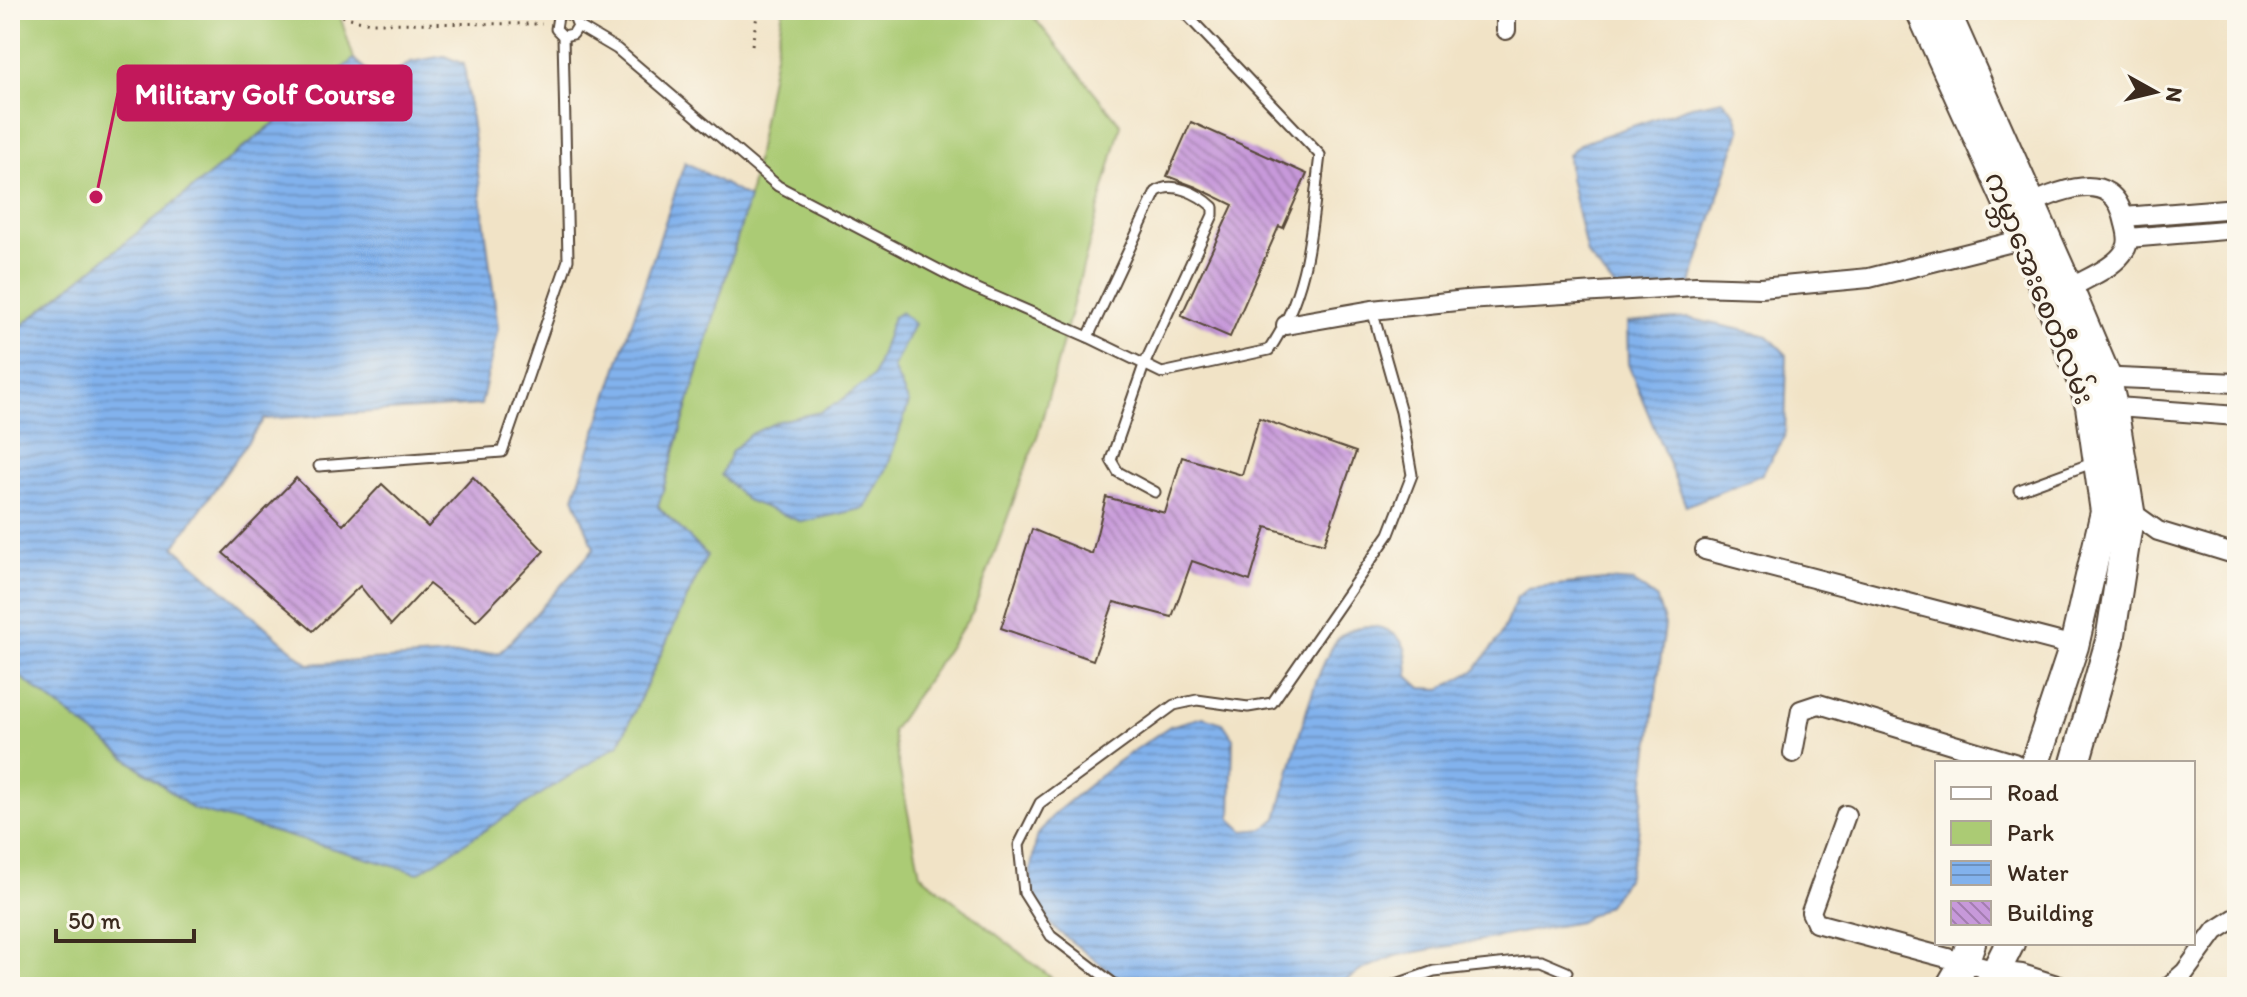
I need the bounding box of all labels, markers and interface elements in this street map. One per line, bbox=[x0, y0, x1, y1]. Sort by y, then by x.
north arrow bbox=[2115, 52, 2195, 132]
callout: Military Golf Course bbox=[118, 66, 411, 120]
text: Military Golf Course bbox=[135, 75, 395, 112]
text: N bbox=[2160, 85, 2189, 104]
street label: ကမ္ဘာအေးစေတီလမ်း bbox=[1972, 166, 2103, 412]
legend bbox=[1935, 761, 2195, 945]
text: Road bbox=[2007, 778, 2059, 807]
text: Park bbox=[2007, 818, 2054, 847]
text: Water bbox=[2007, 858, 2069, 887]
scale bar bbox=[56, 893, 194, 943]
text: Building bbox=[2007, 898, 2094, 927]
text: 50 m bbox=[68, 906, 121, 935]

